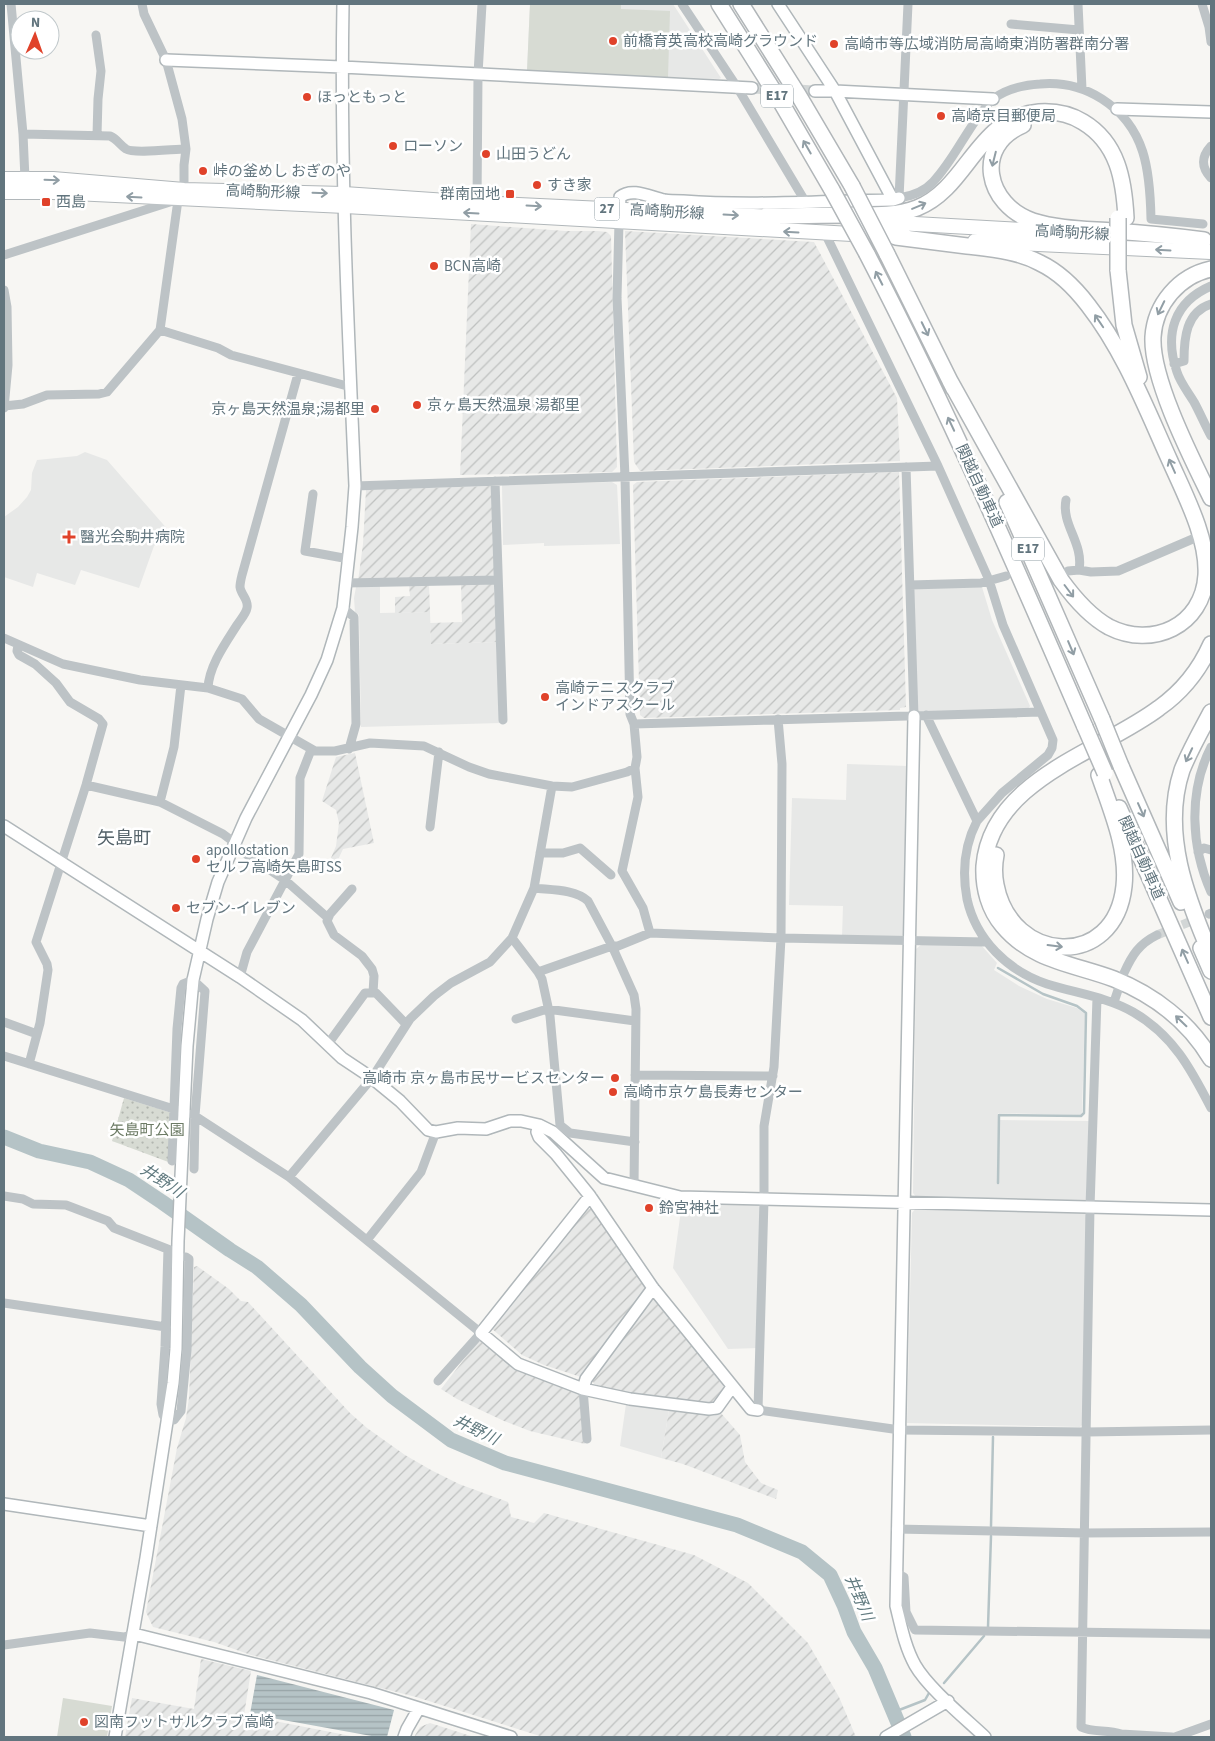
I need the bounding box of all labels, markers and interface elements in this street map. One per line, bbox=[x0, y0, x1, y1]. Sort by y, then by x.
north arrow bbox=[10, 10, 60, 60]
text: N bbox=[30, 13, 40, 33]
place label: 前橋育英高校高崎グラウンド bbox=[623, 31, 818, 52]
place label: 高崎市等広域消防局高崎東消防署群南分署 bbox=[844, 34, 1129, 55]
marker: 前橋育英高校高崎グラウンド bbox=[607, 35, 619, 47]
marker: 高崎市等広域消防局高崎東消防署群南分署 bbox=[828, 38, 840, 50]
road number: E17 bbox=[761, 84, 793, 108]
place label: ほっともっと bbox=[317, 87, 407, 108]
marker: ほっともっと bbox=[301, 91, 313, 103]
place label: 高崎京目郵便局 bbox=[951, 106, 1056, 127]
marker: 高崎京目郵便局 bbox=[935, 110, 947, 122]
place label: ローソン bbox=[403, 136, 463, 157]
marker: ローソン bbox=[387, 140, 399, 152]
one-way arrow bbox=[802, 141, 812, 155]
place label: 山田うどん bbox=[496, 144, 571, 165]
marker: 山田うどん bbox=[480, 148, 492, 160]
one-way arrow bbox=[988, 150, 998, 166]
place label: 峠の釜めし おぎのや bbox=[213, 161, 351, 182]
marker: 峠の釜めし おぎのや bbox=[197, 165, 209, 177]
one-way arrow bbox=[44, 175, 60, 184]
place label: すき家 bbox=[547, 175, 592, 196]
marker: すき家 bbox=[531, 179, 543, 191]
street label: 高崎駒形線 bbox=[225, 180, 301, 204]
place label: 群南団地 bbox=[440, 184, 500, 205]
marker: 群南団地 bbox=[504, 188, 516, 200]
one-way arrow bbox=[311, 189, 327, 198]
place label: 西島 bbox=[56, 192, 86, 213]
one-way arrow bbox=[126, 193, 142, 202]
marker: 西島 bbox=[40, 196, 52, 208]
road number: 27 bbox=[594, 198, 620, 220]
street label: 高崎駒形線 bbox=[629, 200, 705, 224]
one-way arrow bbox=[526, 201, 542, 210]
one-way arrow bbox=[911, 201, 926, 211]
one-way arrow bbox=[463, 209, 479, 218]
one-way arrow bbox=[723, 210, 739, 219]
street label: 高崎駒形線 bbox=[1034, 221, 1110, 245]
one-way arrow bbox=[783, 227, 799, 236]
one-way arrow bbox=[1155, 245, 1171, 255]
place label: BCN高崎 bbox=[444, 256, 501, 277]
marker: BCN高崎 bbox=[428, 260, 440, 272]
one-way arrow bbox=[874, 271, 884, 286]
one-way arrow bbox=[1156, 301, 1166, 316]
one-way arrow bbox=[1094, 314, 1104, 328]
one-way arrow bbox=[921, 321, 930, 336]
place label: 京ヶ島天然温泉 湯都里 bbox=[427, 395, 580, 416]
place label: 京ヶ島天然温泉;湯都里 bbox=[211, 399, 365, 420]
marker: 京ヶ島天然温泉 湯都里 bbox=[411, 399, 423, 411]
marker: 京ヶ島天然温泉;湯都里 bbox=[369, 403, 381, 415]
one-way arrow bbox=[946, 417, 955, 432]
street label: 関越自動車道 bbox=[950, 441, 1008, 531]
one-way arrow bbox=[1166, 459, 1176, 474]
place label: 醫光会駒井病院 bbox=[80, 527, 185, 548]
marker: 醫光会駒井病院 bbox=[62, 530, 76, 544]
road number: E17 bbox=[1012, 538, 1044, 560]
one-way arrow bbox=[1064, 584, 1075, 597]
one-way arrow bbox=[1068, 641, 1077, 656]
place label: 高崎テニスクラブ インドアスクール bbox=[555, 678, 675, 716]
marker: 高崎テニスクラブ インドアスクール bbox=[539, 691, 551, 703]
one-way arrow bbox=[1184, 747, 1193, 762]
one-way arrow bbox=[1137, 802, 1147, 817]
street label: 関越自動車道 bbox=[1113, 813, 1169, 903]
district label: 矢島町 bbox=[97, 826, 151, 851]
place label: apollostation セルフ高崎矢島町SS bbox=[206, 840, 342, 878]
marker: apollostation セルフ高崎矢島町SS bbox=[190, 853, 202, 865]
place label: セブン-イレブン bbox=[186, 898, 296, 919]
marker: セブン-イレブン bbox=[170, 902, 182, 914]
one-way arrow bbox=[1047, 942, 1063, 952]
one-way arrow bbox=[1179, 949, 1189, 964]
one-way arrow bbox=[1175, 1015, 1187, 1027]
place label: 高崎市 京ヶ島市民サービスセンター bbox=[362, 1068, 605, 1089]
marker: 高崎市 京ヶ島市民サービスセンター bbox=[609, 1072, 621, 1084]
place label: 高崎市京ケ島長寿センター bbox=[623, 1082, 803, 1103]
marker: 高崎市京ケ島長寿センター bbox=[607, 1086, 619, 1098]
park label: 矢島町公園 bbox=[109, 1120, 185, 1141]
water label: 井野川 bbox=[136, 1159, 190, 1204]
place label: 鈴宮神社 bbox=[659, 1198, 719, 1219]
marker: 鈴宮神社 bbox=[643, 1202, 655, 1214]
water label: 井野川 bbox=[450, 1410, 504, 1451]
water label: 井野川 bbox=[839, 1572, 879, 1626]
place label: 図南フットサルクラブ高崎 bbox=[94, 1712, 274, 1733]
marker: 図南フットサルクラブ高崎 bbox=[78, 1716, 90, 1728]

